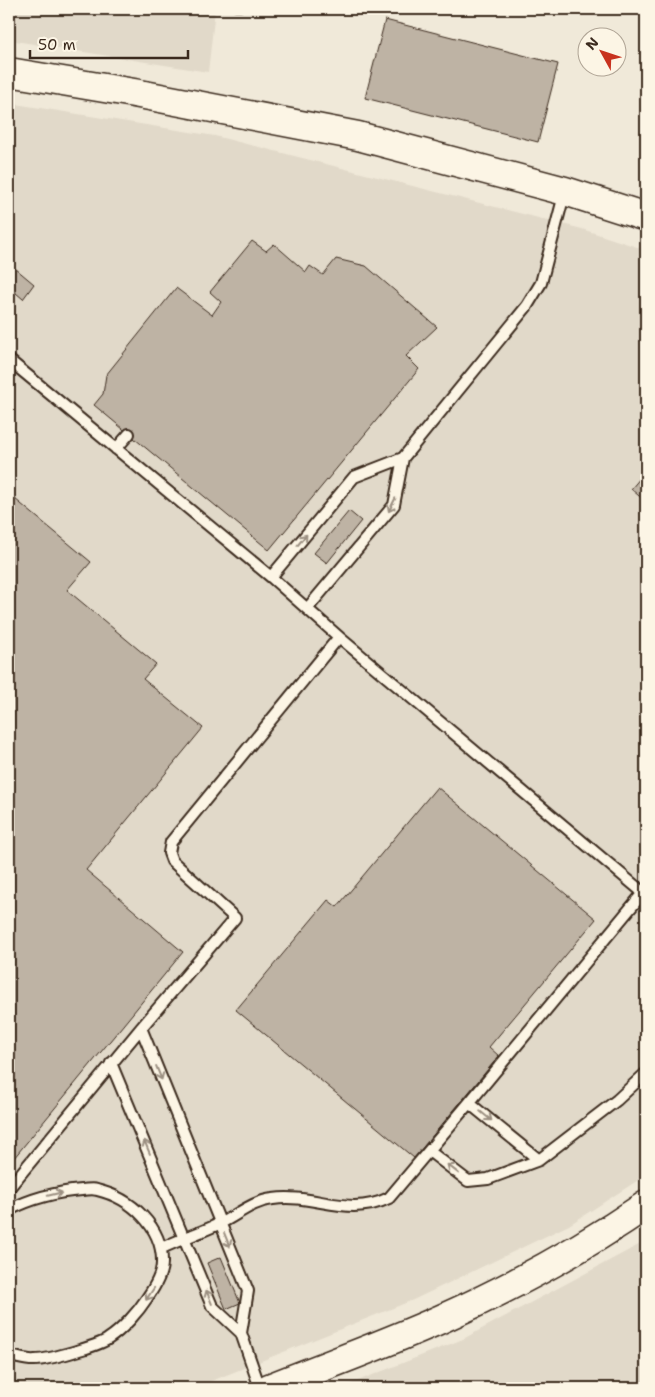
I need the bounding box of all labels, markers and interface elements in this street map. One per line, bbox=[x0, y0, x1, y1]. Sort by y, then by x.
scale bar bbox=[30, 28, 188, 60]
north arrow bbox=[578, 28, 628, 78]
text: N bbox=[582, 34, 603, 54]
text: 50 m bbox=[38, 35, 76, 55]
one-way arrow bbox=[387, 498, 397, 513]
one-way arrow bbox=[297, 533, 308, 546]
one-way arrow bbox=[155, 1065, 164, 1080]
one-way arrow bbox=[479, 1111, 492, 1122]
one-way arrow bbox=[141, 1140, 151, 1155]
one-way arrow bbox=[447, 1164, 460, 1175]
one-way arrow bbox=[46, 1189, 62, 1198]
one-way arrow bbox=[223, 1232, 233, 1247]
one-way arrow bbox=[145, 1287, 155, 1301]
one-way arrow bbox=[203, 1290, 213, 1305]

